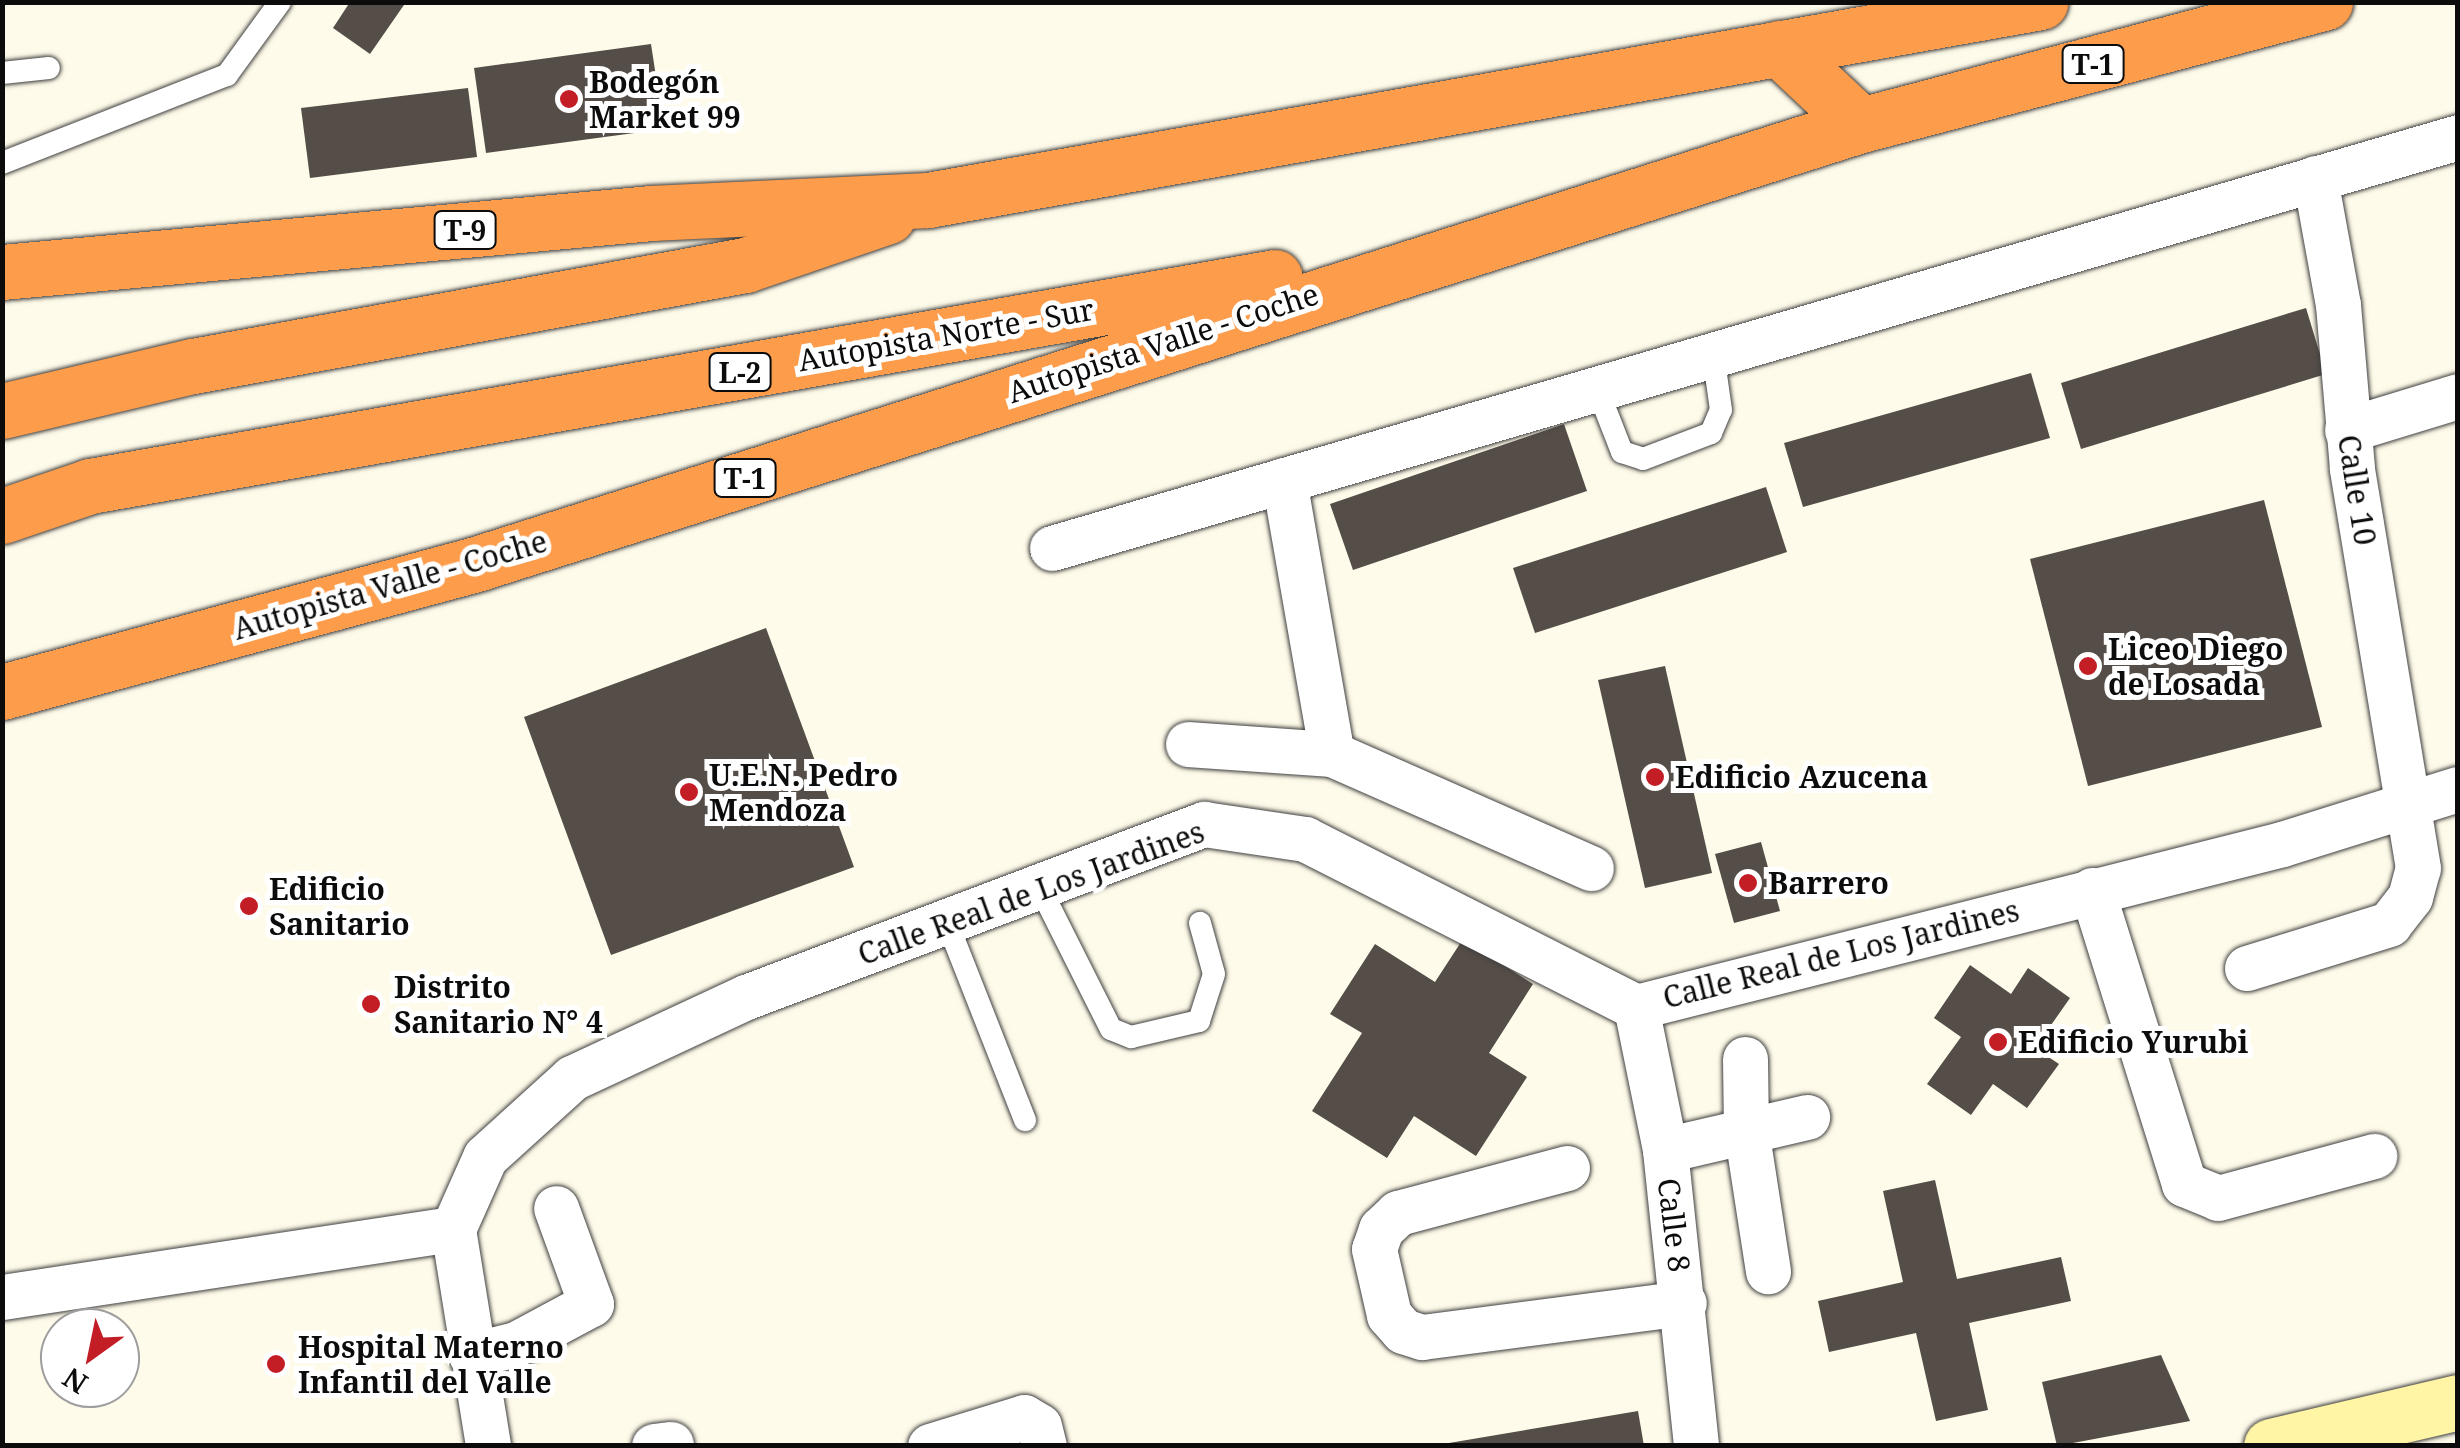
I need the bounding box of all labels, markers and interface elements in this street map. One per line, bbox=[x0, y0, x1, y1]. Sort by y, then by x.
road number: T-1 bbox=[2060, 41, 2126, 87]
place label: Bodegón Market 99 bbox=[589, 64, 741, 134]
marker: Bodegón Market 99 bbox=[558, 88, 580, 110]
road number: T-9 bbox=[432, 207, 498, 253]
street label: Autopista Valle - Coche bbox=[1003, 276, 1323, 410]
street label: Autopista Norte - Sur bbox=[795, 291, 1097, 379]
road number: L-2 bbox=[708, 349, 772, 395]
street label: Calle 10 bbox=[2331, 432, 2383, 548]
road number: T-1 bbox=[712, 455, 778, 501]
street label: Autopista Valle - Coche bbox=[229, 523, 551, 647]
place label: Liceo Diego de Losada bbox=[2108, 631, 2283, 702]
marker: Liceo Diego de Losada bbox=[2077, 655, 2099, 677]
place label: U.E.N. Pedro Mendoza bbox=[709, 757, 898, 828]
place label: Edificio Azucena bbox=[1675, 759, 1928, 795]
marker: Edificio Azucena bbox=[1644, 766, 1666, 788]
marker: U.E.N. Pedro Mendoza bbox=[678, 781, 700, 803]
street label: Calle Real de Los Jardines bbox=[853, 814, 1209, 972]
place label: Barrero bbox=[1768, 865, 1889, 901]
place label: Edificio Sanitario bbox=[269, 871, 410, 942]
marker: Barrero bbox=[1737, 872, 1759, 894]
street label: Calle Real de Los Jardines bbox=[1659, 892, 2023, 1016]
marker: Edificio Sanitario bbox=[238, 895, 260, 917]
place label: Distrito Sanitario N° 4 bbox=[394, 969, 603, 1040]
marker: Distrito Sanitario N° 4 bbox=[358, 991, 384, 1017]
place label: Edificio Yurubi bbox=[2018, 1024, 2248, 1060]
marker: Edificio Yurubi bbox=[1987, 1031, 2009, 1053]
street label: Calle 8 bbox=[1650, 1176, 1698, 1274]
north arrow bbox=[40, 1308, 140, 1408]
place label: Hospital Materno Infantil del Valle bbox=[298, 1329, 564, 1400]
marker: Hospital Materno Infantil del Valle bbox=[263, 1351, 289, 1377]
text: N bbox=[55, 1360, 94, 1403]

